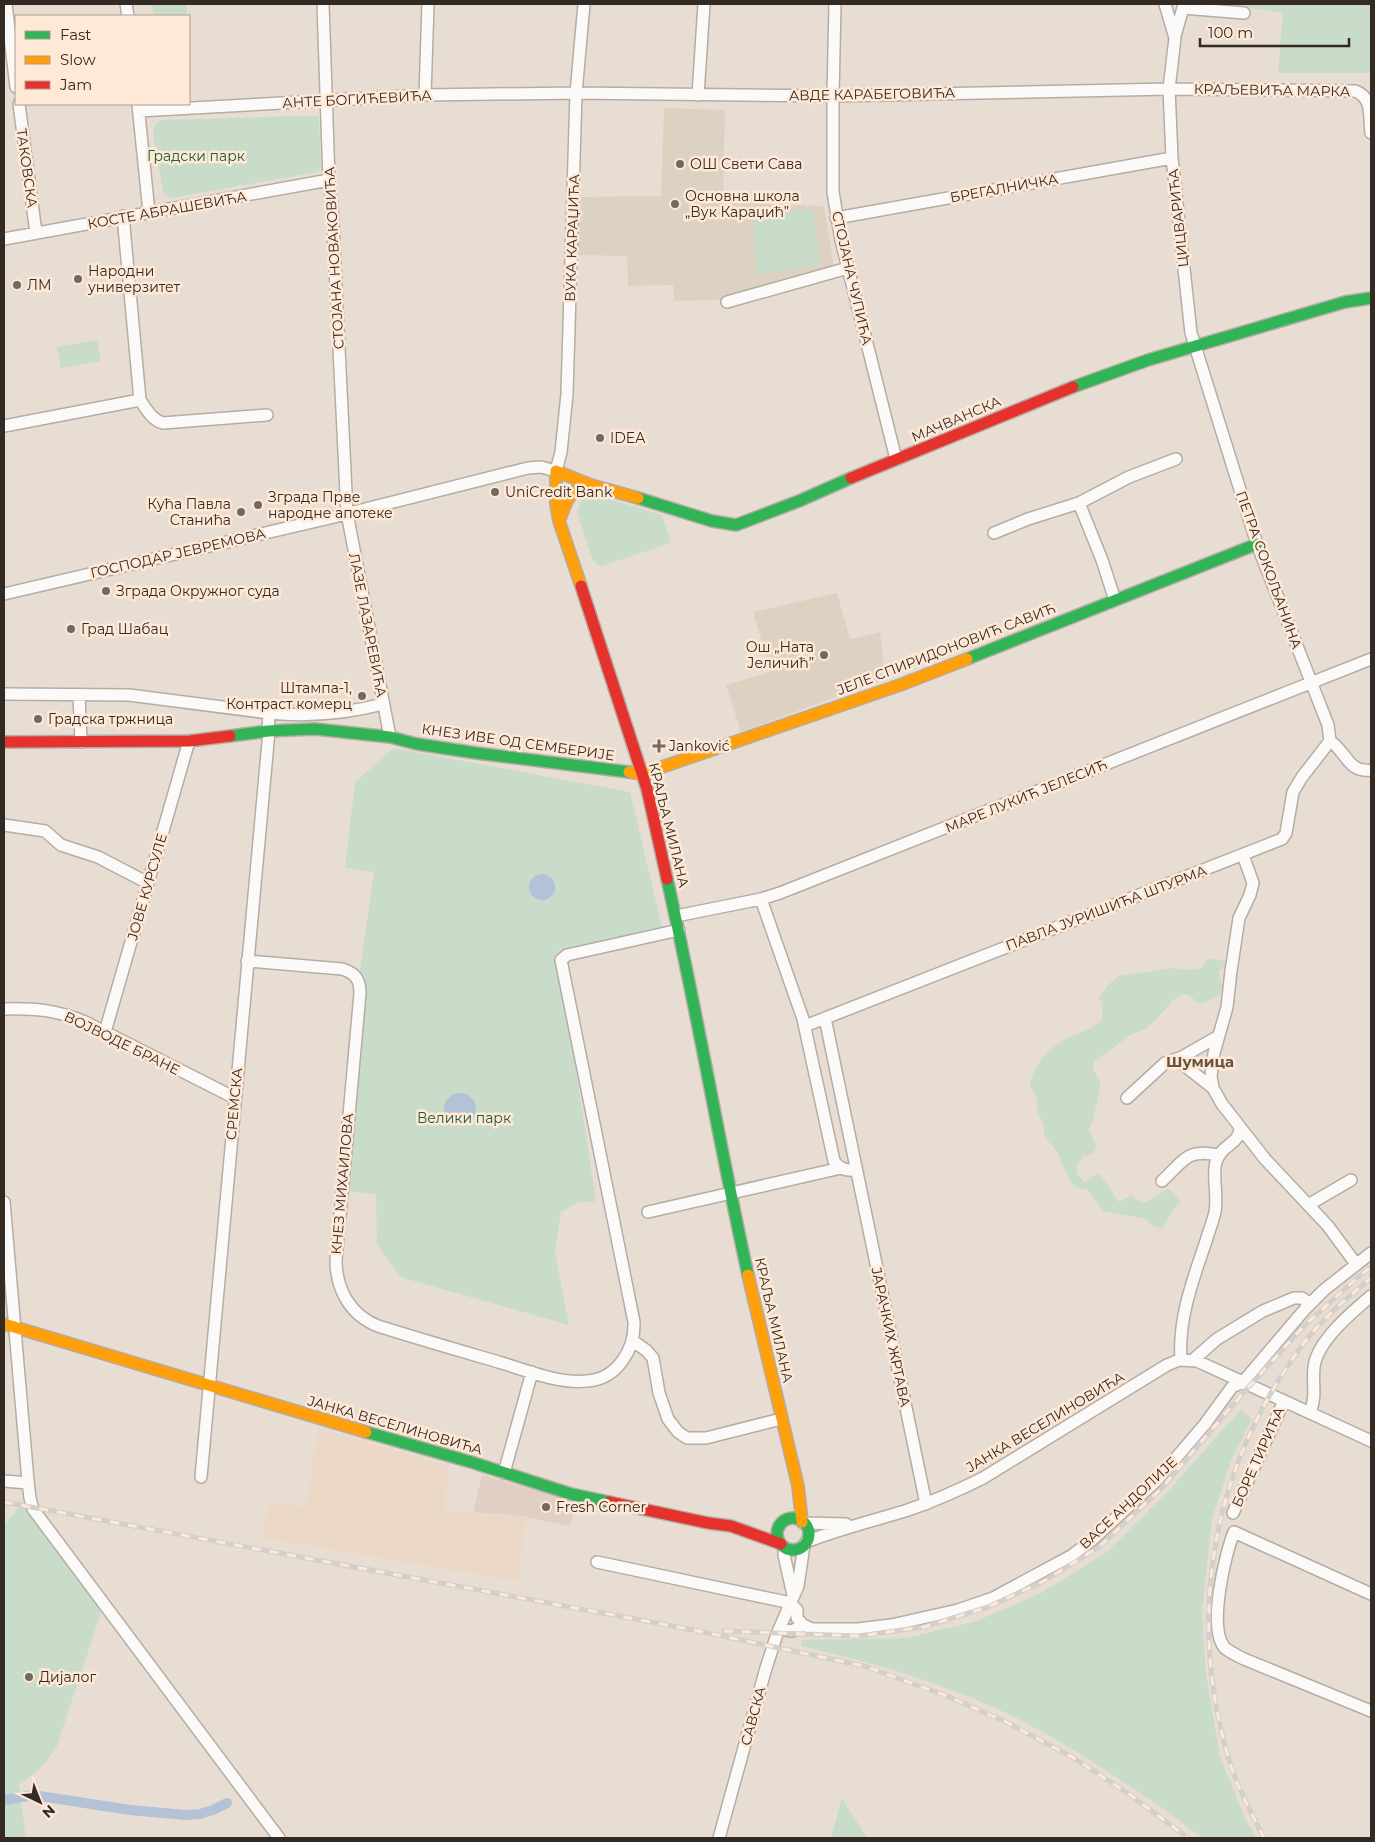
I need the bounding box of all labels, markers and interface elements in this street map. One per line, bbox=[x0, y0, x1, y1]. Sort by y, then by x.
legend bbox=[15, 15, 190, 105]
scale bar bbox=[1200, 15, 1349, 47]
text: 100 m bbox=[1208, 23, 1253, 42]
text: Fast bbox=[60, 25, 91, 44]
text: Slow bbox=[60, 50, 96, 69]
text: Jam bbox=[59, 75, 92, 94]
street label: КРАЉЕВИЋА МАРКА bbox=[1194, 80, 1351, 100]
street label: АВДЕ КАРАБЕГОВИЋА bbox=[789, 84, 956, 104]
street label: АНТЕ БОГИЋЕВИЋА bbox=[282, 86, 433, 112]
street label: ТАКОВСКА bbox=[13, 127, 42, 209]
park label: Градски парк bbox=[147, 147, 245, 165]
place label: ОШ Свети Сава bbox=[690, 155, 802, 173]
marker: ОШ Свети Сава bbox=[674, 158, 686, 170]
street label: СТОЈАНА НОВАКОВИЋА bbox=[320, 166, 348, 350]
street label: ЦИЦВАРИЋА bbox=[1164, 167, 1192, 268]
street label: БРЕГАЛНИЧКА bbox=[948, 170, 1060, 206]
street label: ВУКА КАРАЏИЋА bbox=[561, 173, 583, 302]
street label: КОСТЕ АБРАШЕВИЋА bbox=[86, 187, 249, 233]
place label: Основна школа „Вук Караџић” bbox=[685, 187, 800, 221]
marker: Основна школа „Вук Караџић” bbox=[669, 198, 681, 210]
street label: СТОЈАНА ЧУПИЋА bbox=[828, 209, 876, 347]
place label: Народни универзитет bbox=[87, 262, 180, 296]
marker: Народни универзитет bbox=[72, 273, 84, 285]
place label: ЛМ bbox=[27, 276, 51, 294]
marker: ЛМ bbox=[11, 279, 23, 291]
street label: МАЧВАНСКА bbox=[908, 392, 1004, 446]
place label: IDEA bbox=[610, 429, 646, 447]
marker: IDEA bbox=[594, 432, 606, 444]
place label: UniCredit Bank bbox=[505, 483, 613, 501]
marker: UniCredit Bank bbox=[489, 486, 501, 498]
place label: Зграда Прве народне апотеке bbox=[268, 488, 393, 522]
street label: ПЕТРА СОКОЉАНИНА bbox=[1232, 489, 1306, 652]
place label: Кућа Павла Станића bbox=[147, 495, 231, 529]
marker: Зграда Прве народне апотеке bbox=[252, 499, 264, 511]
marker: Кућа Павла Станића bbox=[235, 506, 247, 518]
street label: ГОСПОДАР ЈЕВРЕМОВА bbox=[89, 524, 268, 582]
street label: ЛАЗЕ ЛАЗАРЕВИЋА bbox=[345, 551, 391, 699]
place label: Зграда Окружног суда bbox=[116, 582, 280, 600]
marker: Зграда Окружног суда bbox=[100, 585, 112, 597]
street label: ЈЕЛЕ СПИРИДОНОВИЋ САВИЋ bbox=[834, 599, 1058, 699]
place label: Град Шабац bbox=[81, 620, 169, 638]
marker: Град Шабац bbox=[65, 623, 77, 635]
place label: Ош „Ната Јеличић” bbox=[746, 638, 814, 672]
marker: Ош „Ната Јеличић” bbox=[818, 649, 830, 661]
place label: Штампа-1, Контраст комерц bbox=[226, 679, 352, 713]
marker: Штампа-1, Контраст комерц bbox=[356, 690, 368, 702]
place label: Градска тржница bbox=[48, 710, 173, 728]
marker: Градска тржница bbox=[32, 713, 44, 725]
street label: КНЕЗ ИВЕ ОД СЕМБЕРИЈЕ bbox=[421, 720, 615, 764]
place label: Janković bbox=[668, 737, 730, 755]
marker: Janković bbox=[653, 740, 665, 752]
street label: МАРЕ ЛУКИЋ ЈЕЛЕСИЋ bbox=[942, 755, 1110, 837]
street label: КРАЉА МИЛАНА bbox=[645, 761, 693, 890]
street label: ЈОВЕ КУРСУЛЕ bbox=[123, 831, 171, 943]
street label: ПАВЛА ЈУРИШИЋА ШТУРМА bbox=[1003, 861, 1210, 955]
street label: ВОЈВОДЕ БРАНЕ bbox=[61, 1007, 183, 1079]
district label: Шумица bbox=[1166, 1052, 1234, 1071]
street label: СРЕМСКА bbox=[222, 1067, 246, 1141]
park label: Велики парк bbox=[417, 1109, 511, 1127]
street label: КНЕЗ МИХАИЛОВА bbox=[327, 1112, 357, 1255]
street label: КРАЉА МИЛАНА bbox=[751, 1256, 797, 1385]
street label: ЈАРАЧКИХ ЖРТАВА bbox=[867, 1265, 915, 1409]
street label: ЈАНКА ВЕСЕЛИНОВИЋА bbox=[963, 1367, 1128, 1476]
street label: ЈАНКА ВЕСЕЛИНОВИЋА bbox=[305, 1391, 485, 1459]
street label: БОРЕ ТИРИЋА bbox=[1228, 1404, 1288, 1510]
street label: ВАСЕ АНДОЛИЈЕ bbox=[1075, 1453, 1181, 1553]
place label: Fresh Corner bbox=[556, 1498, 646, 1516]
marker: Fresh Corner bbox=[540, 1501, 552, 1513]
place label: Дијалог bbox=[39, 1668, 96, 1686]
marker: Дијалог bbox=[23, 1671, 35, 1683]
street label: САВСКА bbox=[736, 1684, 770, 1748]
north arrow bbox=[15, 1777, 65, 1827]
text: N bbox=[39, 1801, 59, 1822]

